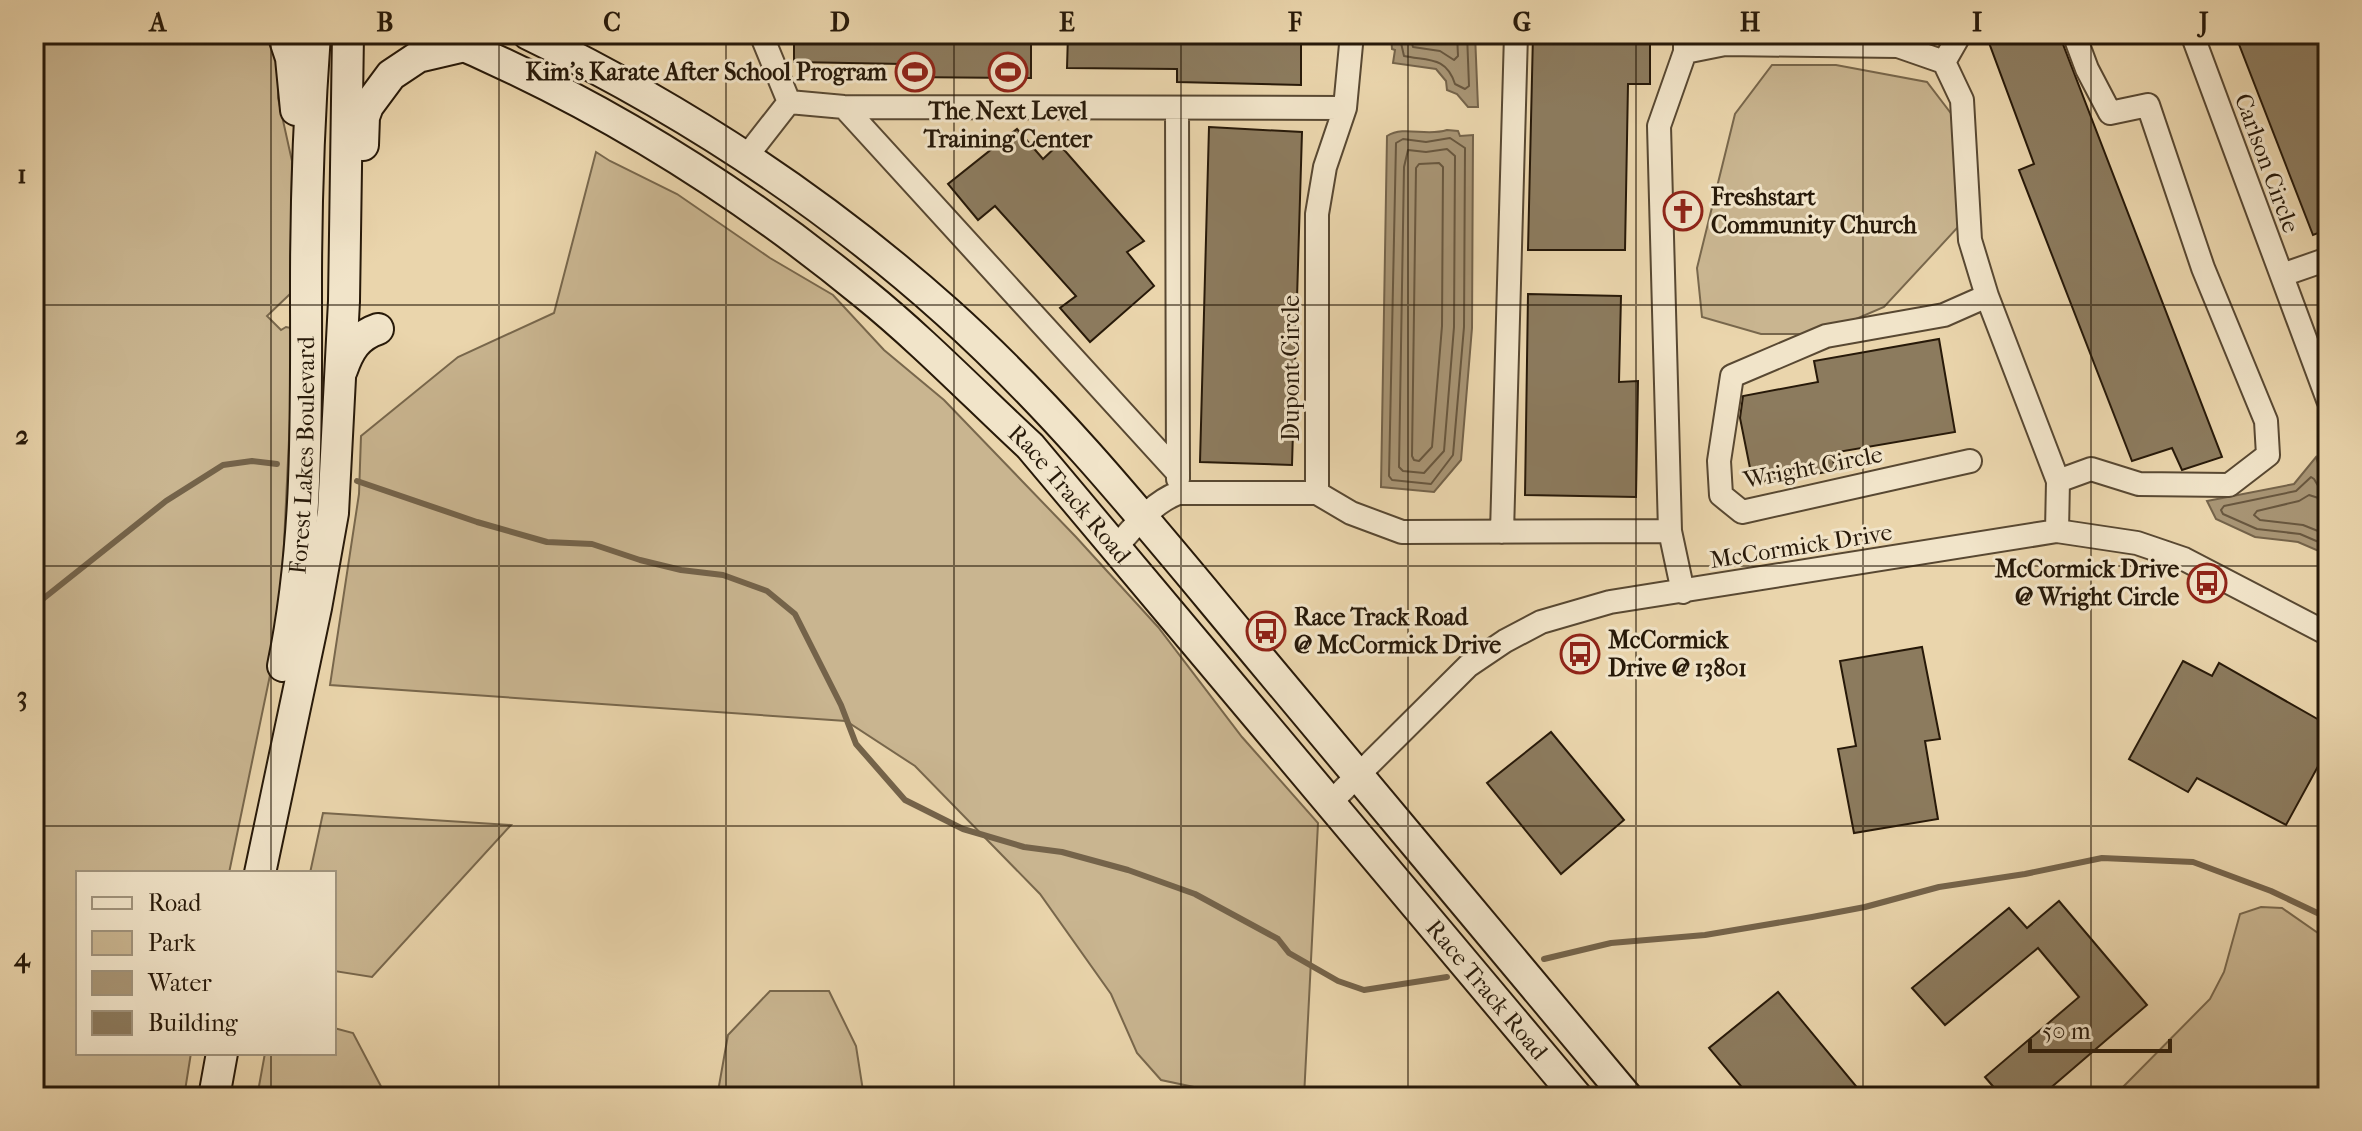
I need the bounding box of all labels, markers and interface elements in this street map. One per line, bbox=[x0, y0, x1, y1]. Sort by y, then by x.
text: A bbox=[148, 7, 168, 38]
text: B bbox=[377, 7, 394, 38]
text: C bbox=[603, 7, 621, 38]
text: D bbox=[830, 7, 850, 38]
text: E bbox=[1059, 7, 1075, 38]
text: F bbox=[1287, 7, 1302, 38]
text: G bbox=[1513, 7, 1531, 38]
text: H bbox=[1740, 7, 1761, 38]
text: I bbox=[1972, 7, 1982, 38]
text: J bbox=[2196, 7, 2209, 38]
sports icon: Kim's Karate After School Program bbox=[894, 51, 936, 93]
sports icon: The Next Level Training Center bbox=[987, 51, 1029, 93]
place label: Kim's Karate After School Program bbox=[526, 58, 888, 86]
street label: Carlson Circle bbox=[2229, 90, 2305, 236]
place label: The Next Level Training Center bbox=[923, 97, 1093, 153]
text: 1 bbox=[17, 159, 27, 190]
place label: Freshstart Community Church bbox=[1710, 183, 1917, 239]
church icon: Freshstart Community Church bbox=[1662, 190, 1704, 232]
street label: Dupont Circle bbox=[1277, 295, 1305, 441]
street label: Forest Lakes Boulevard bbox=[283, 335, 320, 576]
street label: Race Track Road bbox=[1002, 419, 1137, 570]
text: 2 bbox=[15, 420, 29, 451]
street label: Wright Circle bbox=[1740, 440, 1885, 494]
street label: McCormick Drive bbox=[1708, 518, 1894, 574]
place label: McCormick Drive @ Wright Circle bbox=[1995, 555, 2179, 611]
bus stop icon: McCormick Drive @ Wright Circle bbox=[2186, 562, 2228, 604]
place label: Race Track Road @ McCormick Drive bbox=[1294, 603, 1501, 659]
bus stop icon: Race Track Road @ McCormick Drive bbox=[1245, 610, 1287, 652]
place label: McCormick Drive @ 13801 bbox=[1608, 626, 1747, 682]
bus stop icon: McCormick Drive @ 13801 bbox=[1559, 633, 1601, 675]
text: 3 bbox=[17, 681, 27, 712]
legend bbox=[76, 871, 336, 1055]
text: Road bbox=[148, 889, 202, 917]
street label: Race Track Road bbox=[1420, 914, 1554, 1066]
text: Park bbox=[148, 929, 196, 957]
text: 4 bbox=[13, 942, 31, 974]
text: Water bbox=[147, 969, 212, 997]
scale bar bbox=[2030, 1003, 2170, 1053]
text: Building bbox=[148, 1009, 239, 1037]
text: 50 m bbox=[2042, 1017, 2091, 1045]

